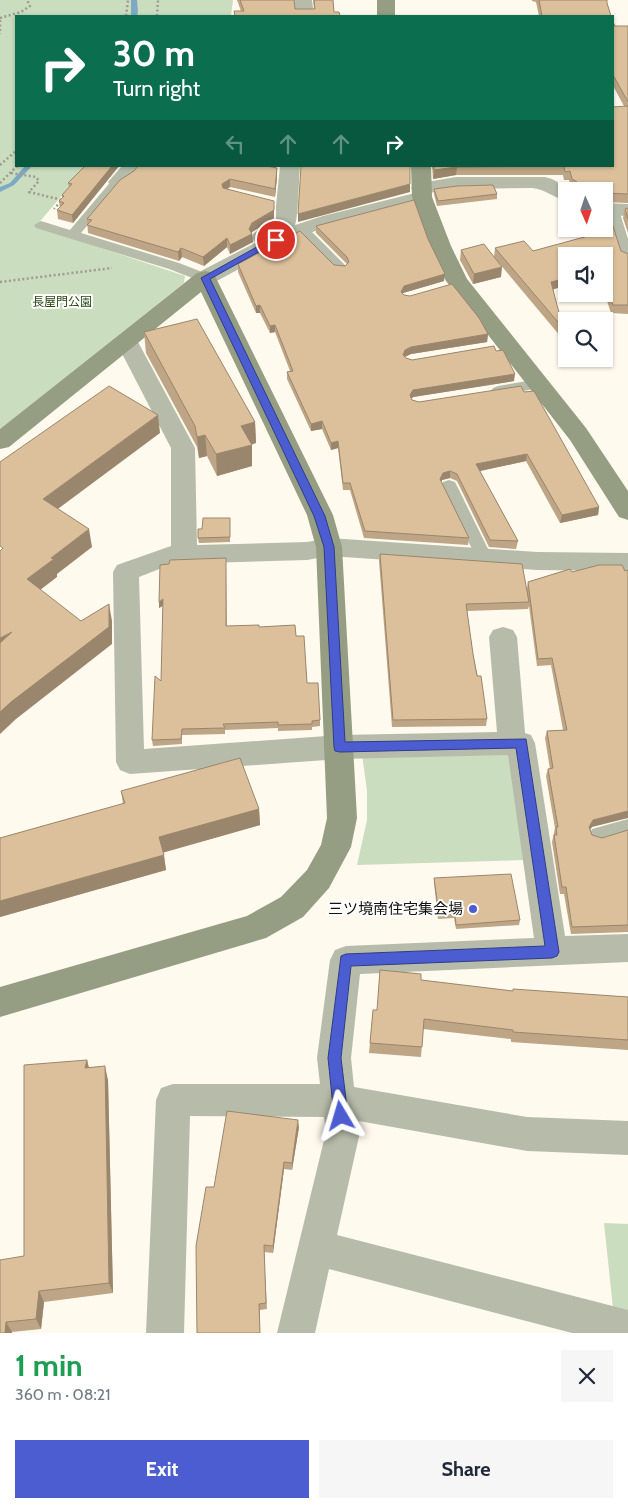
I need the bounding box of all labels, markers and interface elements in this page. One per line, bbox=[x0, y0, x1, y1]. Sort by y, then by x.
text: 30 m bbox=[113, 32, 195, 75]
icon: right bbox=[30, 35, 95, 100]
text: Turn right bbox=[113, 75, 200, 102]
icon: left bbox=[221, 130, 249, 158]
icon: ahead bbox=[274, 130, 302, 158]
icon: ahead bbox=[327, 130, 355, 158]
icon: right bbox=[380, 130, 408, 158]
north arrow bbox=[558, 182, 612, 238]
map controls bbox=[558, 182, 613, 367]
pin bbox=[255, 219, 297, 261]
icon: arrive bbox=[262, 226, 290, 254]
button: sound bbox=[558, 247, 613, 302]
park label: 長屋門公園 bbox=[32, 294, 92, 309]
button: search bbox=[558, 312, 613, 367]
place label: 三ツ境南住宅集会場 bbox=[328, 900, 463, 918]
marker: 三ツ境南住宅集会場 bbox=[467, 903, 479, 915]
position arrow bbox=[314, 1089, 366, 1141]
text: 1 min bbox=[15, 1347, 83, 1384]
button: close bbox=[561, 1350, 613, 1402]
text: 360 m · 08:21 bbox=[15, 1385, 110, 1404]
button: Exit bbox=[15, 1440, 309, 1498]
button: Share bbox=[319, 1440, 613, 1498]

